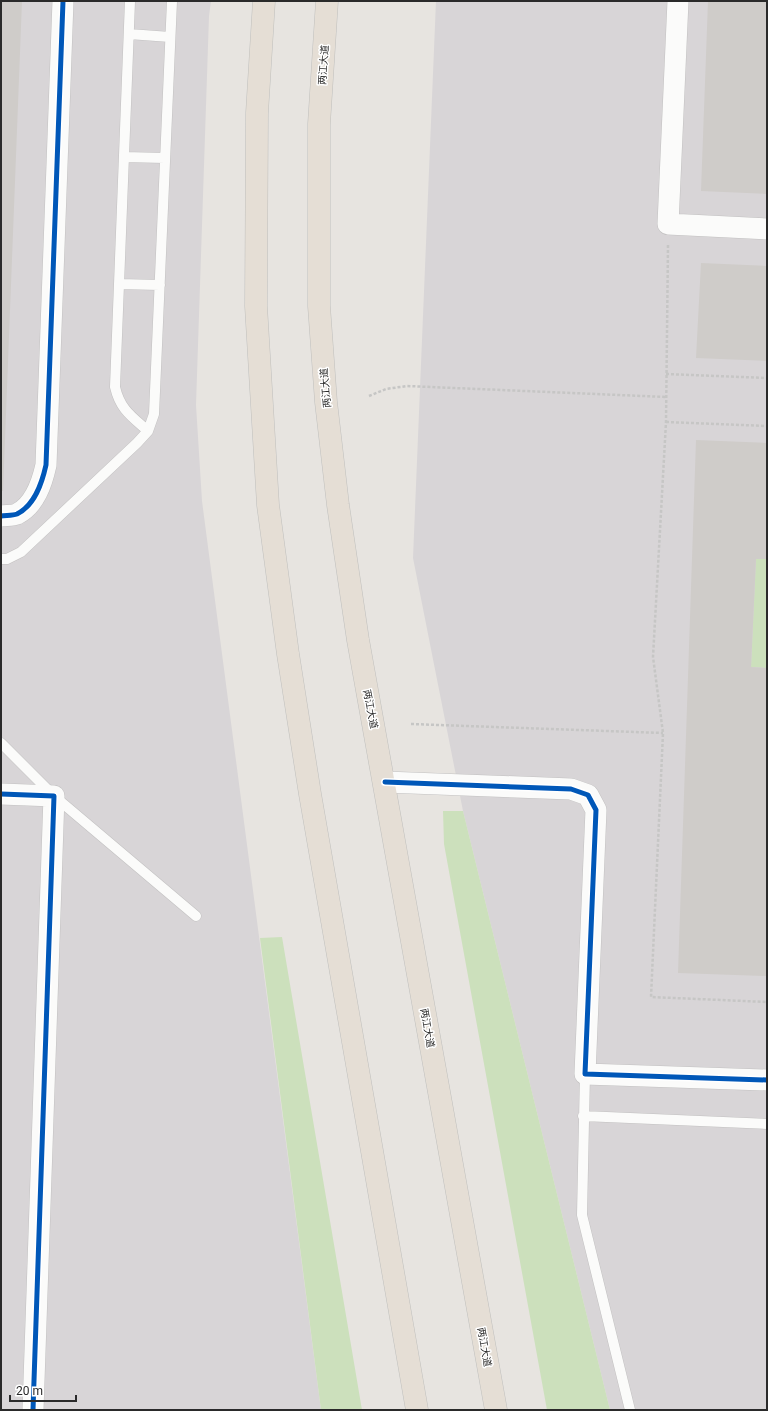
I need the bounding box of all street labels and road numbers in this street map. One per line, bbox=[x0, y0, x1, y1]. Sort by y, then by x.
street label: 两江大道 bbox=[317, 45, 330, 85]
street label: 两江大道 bbox=[318, 368, 333, 408]
street label: 两江大道 bbox=[361, 688, 380, 730]
street label: 两江大道 bbox=[419, 1007, 436, 1049]
street label: 两江大道 bbox=[476, 1326, 493, 1368]

